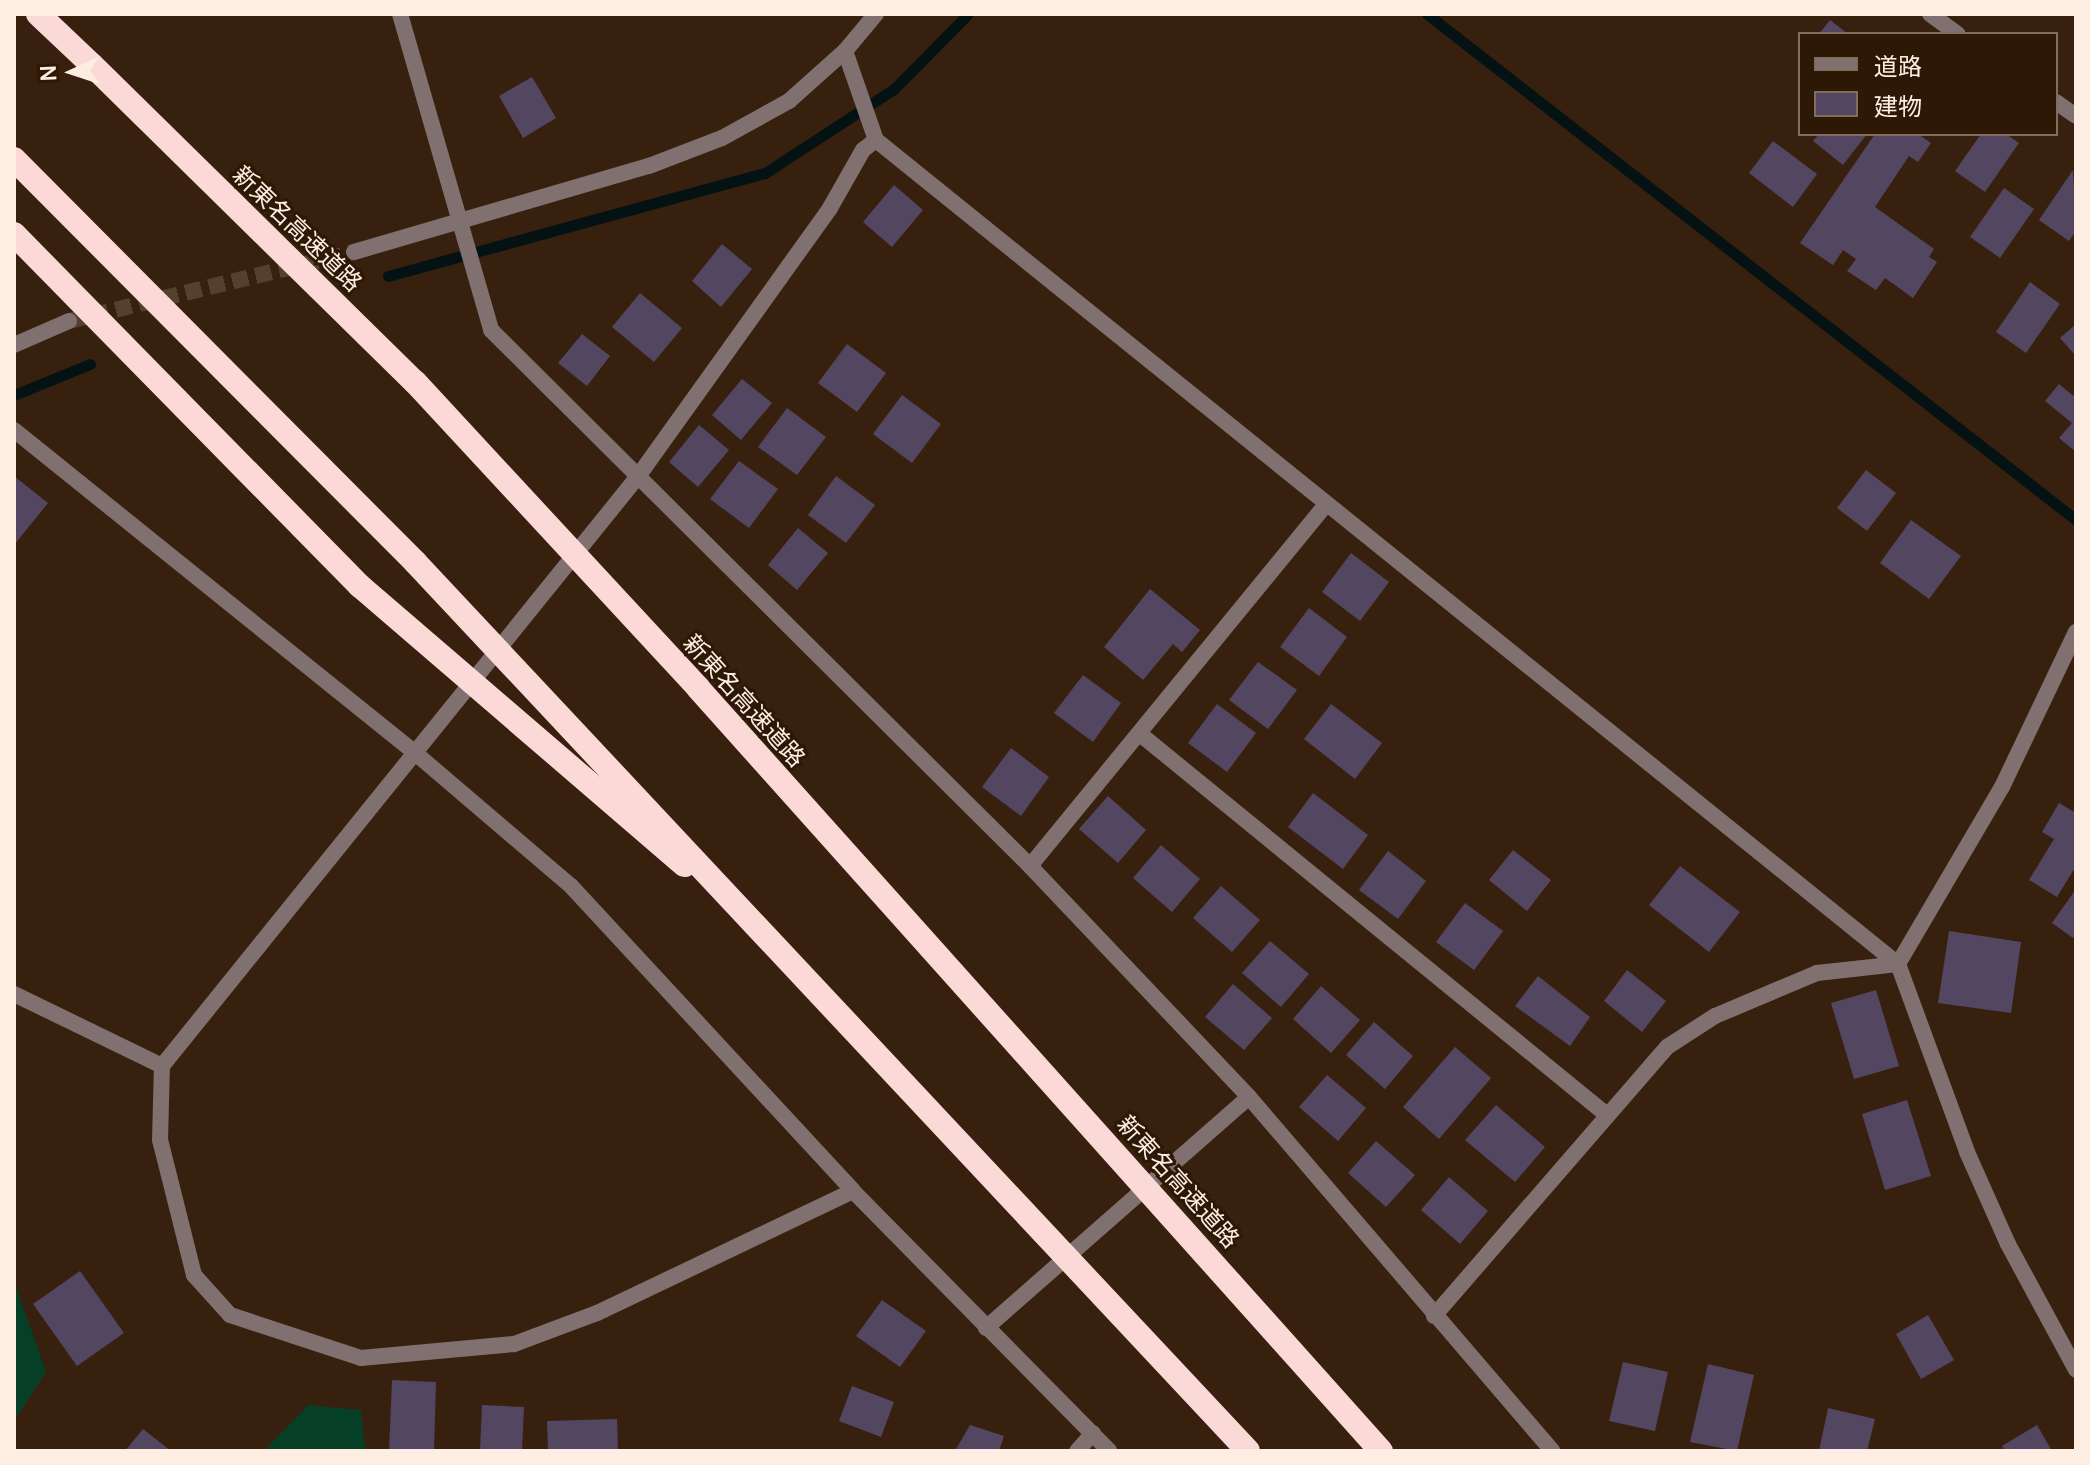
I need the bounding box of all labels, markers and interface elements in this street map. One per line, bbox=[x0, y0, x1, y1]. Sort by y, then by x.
north arrow bbox=[32, 32, 112, 112]
legend bbox=[1798, 32, 2058, 136]
text: 道路 bbox=[1874, 49, 1922, 82]
text: N bbox=[33, 65, 63, 82]
text: 建物 bbox=[1874, 89, 1922, 122]
street label: 新東名高速道路 bbox=[228, 159, 368, 297]
street label: 新東名高速道路 bbox=[678, 628, 812, 772]
street label: 新東名高速道路 bbox=[1112, 1109, 1246, 1253]

